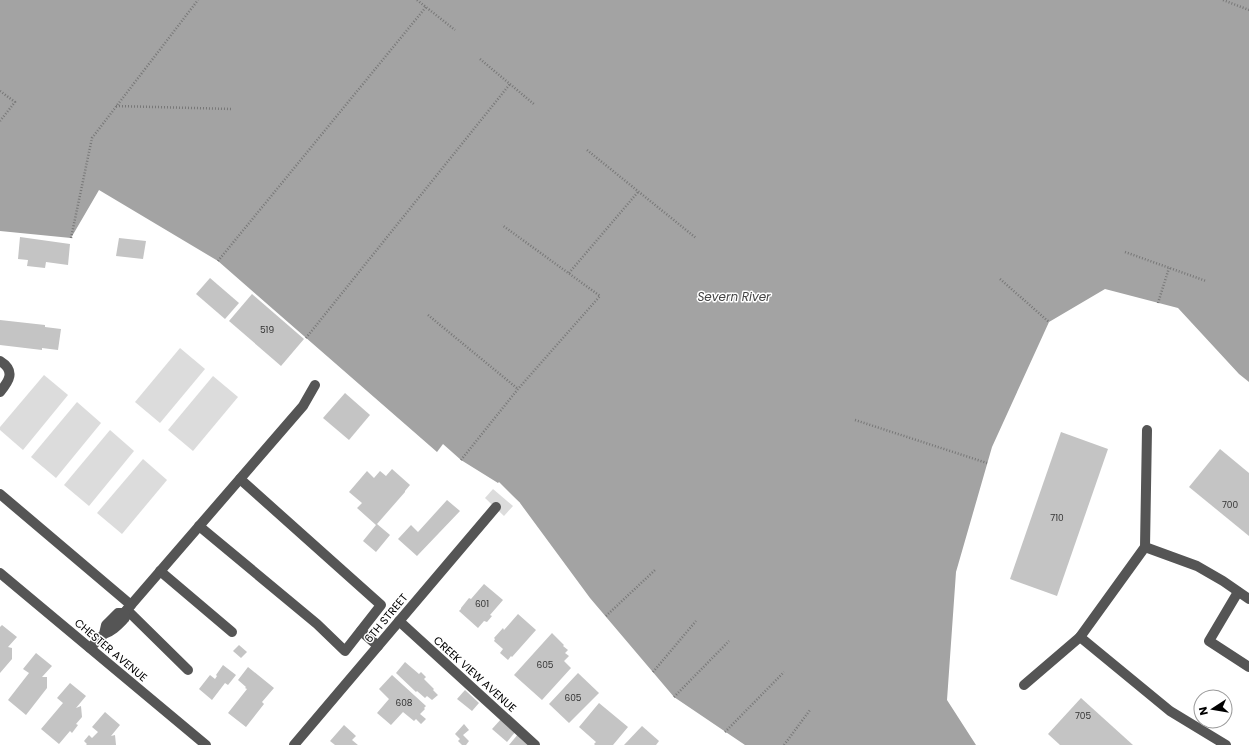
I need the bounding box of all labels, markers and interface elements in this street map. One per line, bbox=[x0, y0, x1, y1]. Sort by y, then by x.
water label: Severn River bbox=[697, 288, 771, 305]
house number: 519 bbox=[260, 324, 274, 336]
house number: 700 bbox=[1222, 499, 1238, 511]
house number: 710 bbox=[1050, 512, 1064, 524]
street label: 6TH STREET bbox=[361, 590, 411, 646]
house number: 601 bbox=[475, 598, 489, 610]
street label: CHESTER AVENUE bbox=[71, 615, 151, 685]
street label: CREEK VIEW AVENUE bbox=[430, 632, 520, 716]
house number: 605 bbox=[536, 659, 554, 671]
north arrow bbox=[1193, 689, 1233, 729]
house number: 605 bbox=[564, 692, 582, 704]
house number: 608 bbox=[395, 697, 413, 709]
text: N bbox=[1195, 705, 1212, 717]
house number: 705 bbox=[1075, 710, 1091, 722]

